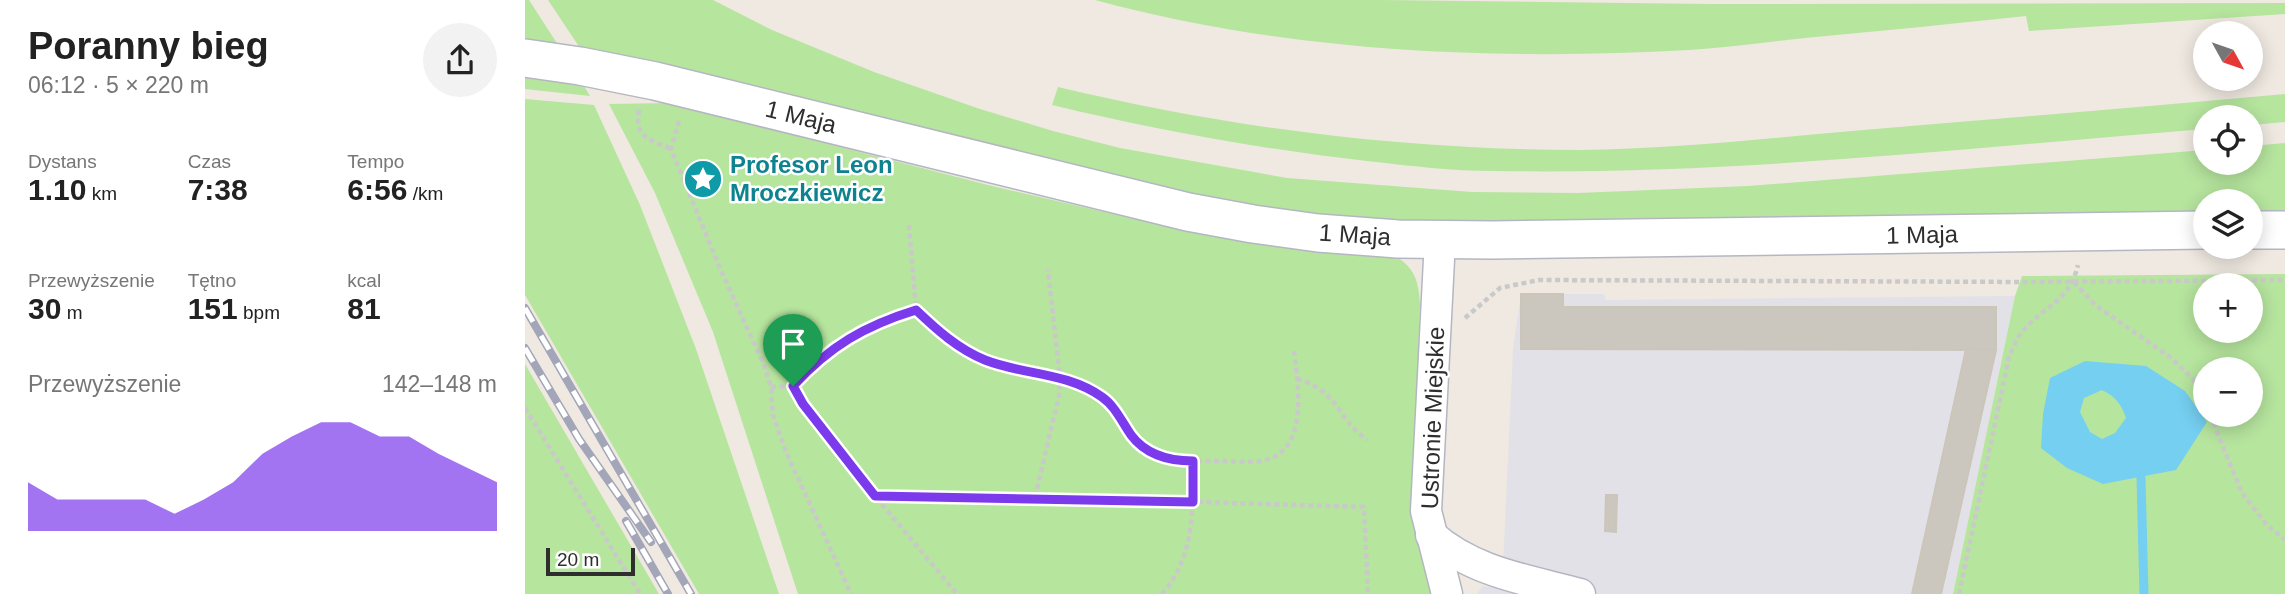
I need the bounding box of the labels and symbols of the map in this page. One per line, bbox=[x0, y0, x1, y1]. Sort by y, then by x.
north arrow bbox=[2193, 21, 2263, 91]
street label: 1 Maja bbox=[763, 95, 840, 138]
place label: Profesor Leon Mroczkiewicz bbox=[730, 151, 893, 206]
place icon: Profesor Leon Mroczkiewicz bbox=[682, 158, 724, 200]
street label: 1 Maja bbox=[1318, 219, 1393, 251]
street label: 1 Maja bbox=[1886, 220, 1959, 249]
pin bbox=[763, 314, 823, 386]
street label: Ustronie Miejskie bbox=[1416, 326, 1449, 510]
scale bar bbox=[546, 545, 635, 577]

